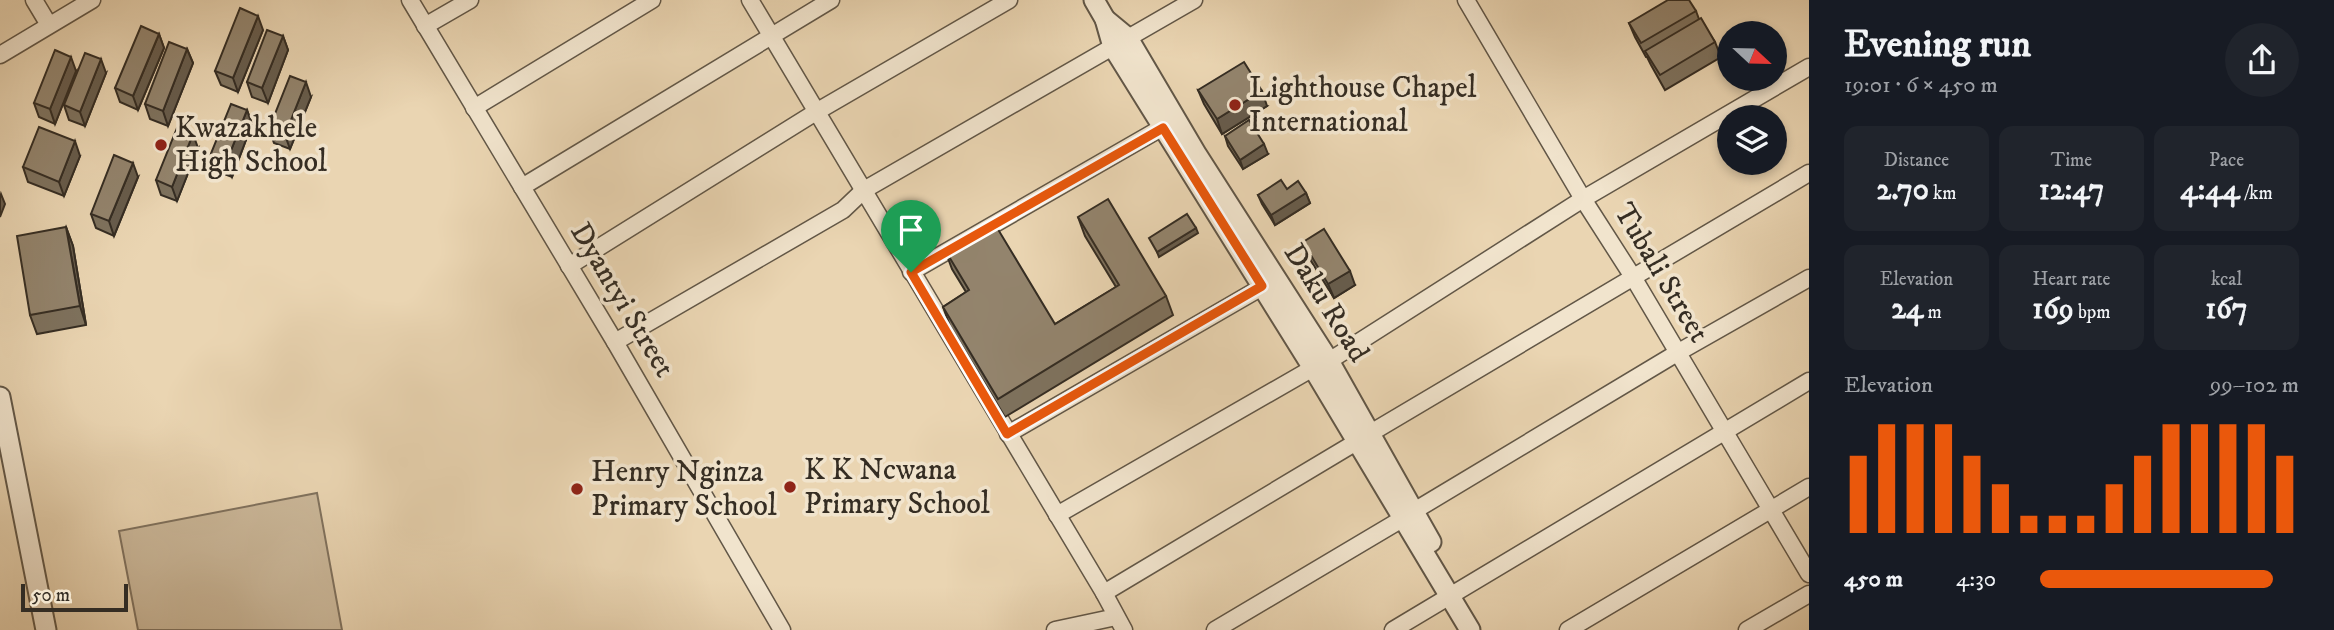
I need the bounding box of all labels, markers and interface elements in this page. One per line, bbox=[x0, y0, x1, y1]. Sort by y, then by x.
north arrow bbox=[1717, 21, 1787, 91]
map controls bbox=[1717, 21, 1787, 175]
text: Evening run bbox=[1844, 21, 2031, 69]
button: share bbox=[2225, 23, 2299, 97]
place label: Lighthouse Chapel International bbox=[1249, 70, 1477, 141]
text: 19:01 · 6 × 450 m bbox=[1844, 71, 1998, 100]
marker: Lighthouse Chapel International bbox=[1227, 97, 1243, 113]
button: layers bbox=[1717, 105, 1787, 175]
place label: Kwazakhele High School bbox=[175, 110, 327, 181]
marker: Kwazakhele High School bbox=[153, 137, 169, 153]
text: Distance bbox=[1884, 149, 1949, 172]
text: Time bbox=[2051, 149, 2092, 172]
text: Pace bbox=[2209, 149, 2244, 172]
text: 2.70 bbox=[1876, 172, 1929, 209]
text: 12:47 bbox=[2039, 172, 2104, 209]
text: 4:44 bbox=[2180, 172, 2240, 209]
text: km bbox=[1929, 182, 1957, 205]
text: /km bbox=[2240, 182, 2273, 205]
street label: Tubali Street bbox=[1605, 197, 1717, 349]
pin bbox=[881, 200, 941, 272]
icon: arrive bbox=[892, 211, 930, 249]
street label: Dyantyi Street bbox=[561, 216, 683, 384]
street label: Daku Road bbox=[1275, 237, 1377, 369]
text: Elevation bbox=[1880, 268, 1953, 291]
text: Heart rate bbox=[2033, 268, 2110, 291]
text: kcal bbox=[2211, 268, 2242, 291]
text: 24 bbox=[1891, 291, 1923, 328]
text: 169 bbox=[2032, 291, 2074, 328]
text: 167 bbox=[2205, 291, 2248, 328]
text: m bbox=[1923, 301, 1942, 324]
text: bpm bbox=[2074, 301, 2111, 324]
text: Elevation bbox=[1844, 371, 1933, 400]
text: 99–102 m bbox=[2210, 371, 2299, 400]
place label: K K Ncwana Primary School bbox=[804, 452, 990, 523]
place label: Henry Nginza Primary School bbox=[591, 454, 777, 525]
marker: K K Ncwana Primary School bbox=[782, 479, 798, 495]
marker: Henry Nginza Primary School bbox=[569, 481, 585, 497]
text: 450 m bbox=[1844, 565, 1903, 594]
text: 4:30 bbox=[1956, 565, 1996, 594]
scale bar bbox=[21, 581, 128, 613]
text: 50 m bbox=[32, 584, 70, 607]

